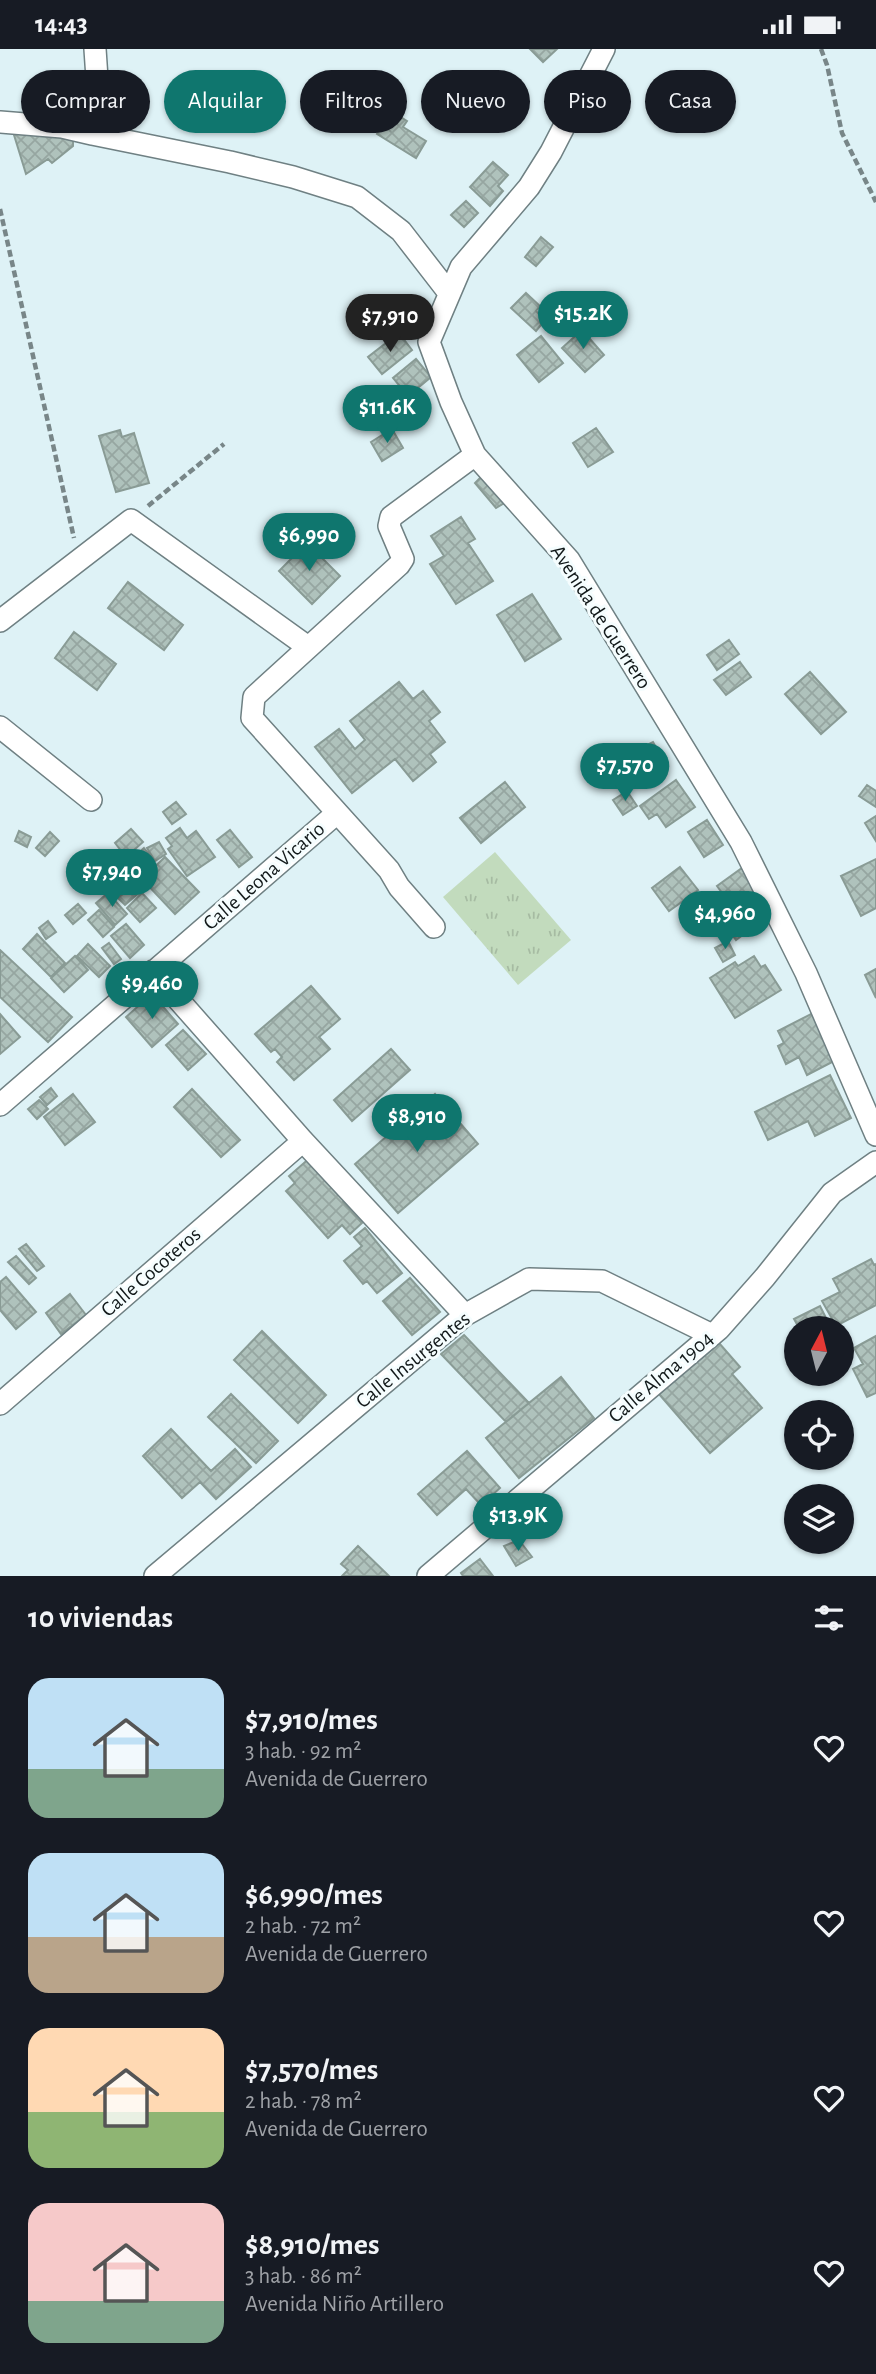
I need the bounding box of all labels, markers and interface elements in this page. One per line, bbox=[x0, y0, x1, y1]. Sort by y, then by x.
text: 14:43 bbox=[35, 11, 88, 37]
chip: Comprar bbox=[21, 70, 150, 133]
chip: Alquilar bbox=[164, 70, 286, 133]
chip: Filtros bbox=[300, 70, 407, 133]
chip: Nuevo bbox=[421, 70, 530, 133]
chip: Piso bbox=[544, 70, 631, 133]
chip: Casa bbox=[645, 70, 736, 133]
pin: $15.2K bbox=[526, 292, 640, 351]
pin: $7,910 bbox=[333, 295, 447, 354]
text: $15.2K bbox=[554, 302, 612, 325]
text: $7,910 bbox=[362, 305, 418, 328]
pin: $11.6K bbox=[330, 385, 444, 445]
text: $11.6K bbox=[359, 396, 415, 419]
pin: $6,990 bbox=[252, 513, 366, 573]
text: $6,990 bbox=[279, 524, 339, 547]
street label: Avenida de Guerrero bbox=[547, 541, 655, 693]
pin: $7,570 bbox=[568, 743, 682, 803]
text: $7,570 bbox=[596, 754, 654, 777]
street label: Calle Leona Vicario bbox=[199, 818, 329, 934]
pin: $7,940 bbox=[55, 849, 169, 909]
text: $7,940 bbox=[82, 860, 142, 883]
pin: $4,960 bbox=[668, 891, 782, 951]
text: $4,960 bbox=[694, 902, 756, 925]
pin: $9,460 bbox=[95, 961, 209, 1021]
text: $9,460 bbox=[121, 972, 183, 995]
pin: $8,910 bbox=[360, 1095, 474, 1154]
text: $8,910 bbox=[388, 1105, 446, 1128]
street label: Calle Cocoteros bbox=[97, 1223, 205, 1321]
street label: Calle Insurgentes bbox=[352, 1308, 474, 1412]
north arrow bbox=[784, 1316, 854, 1386]
map controls bbox=[784, 1316, 854, 1554]
street label: Calle Alma 1904 bbox=[605, 1327, 717, 1427]
button: locate bbox=[784, 1400, 854, 1470]
button: layers bbox=[784, 1484, 854, 1554]
pin: $13.9K bbox=[461, 1493, 575, 1553]
text: $13.9K bbox=[489, 1504, 547, 1527]
icon: filters bbox=[810, 1599, 848, 1637]
text: 10 viviendas bbox=[28, 1603, 173, 1633]
text: $7,910/mes bbox=[245, 1705, 378, 1735]
icon: home bbox=[84, 1706, 168, 1790]
icon: heart bbox=[810, 1729, 848, 1767]
text: 3 hab. · 92 m² bbox=[245, 1740, 361, 1763]
text: Avenida de Guerrero bbox=[245, 1768, 428, 1791]
text: $6,990/mes bbox=[245, 1880, 383, 1910]
icon: home bbox=[84, 1881, 168, 1965]
icon: heart bbox=[810, 1904, 848, 1942]
text: 2 hab. · 72 m² bbox=[245, 1915, 361, 1938]
text: Avenida de Guerrero bbox=[245, 1943, 428, 1966]
text: $7,570/mes bbox=[245, 2055, 378, 2085]
icon: home bbox=[84, 2056, 168, 2140]
icon: heart bbox=[810, 2079, 848, 2117]
text: 2 hab. · 78 m² bbox=[245, 2090, 361, 2113]
text: Avenida de Guerrero bbox=[245, 2118, 428, 2141]
text: $8,910/mes bbox=[245, 2230, 380, 2260]
icon: home bbox=[84, 2231, 168, 2315]
icon: heart bbox=[810, 2254, 848, 2292]
text: 3 hab. · 86 m² bbox=[245, 2265, 362, 2288]
text: Avenida Niño Artillero bbox=[245, 2293, 444, 2316]

